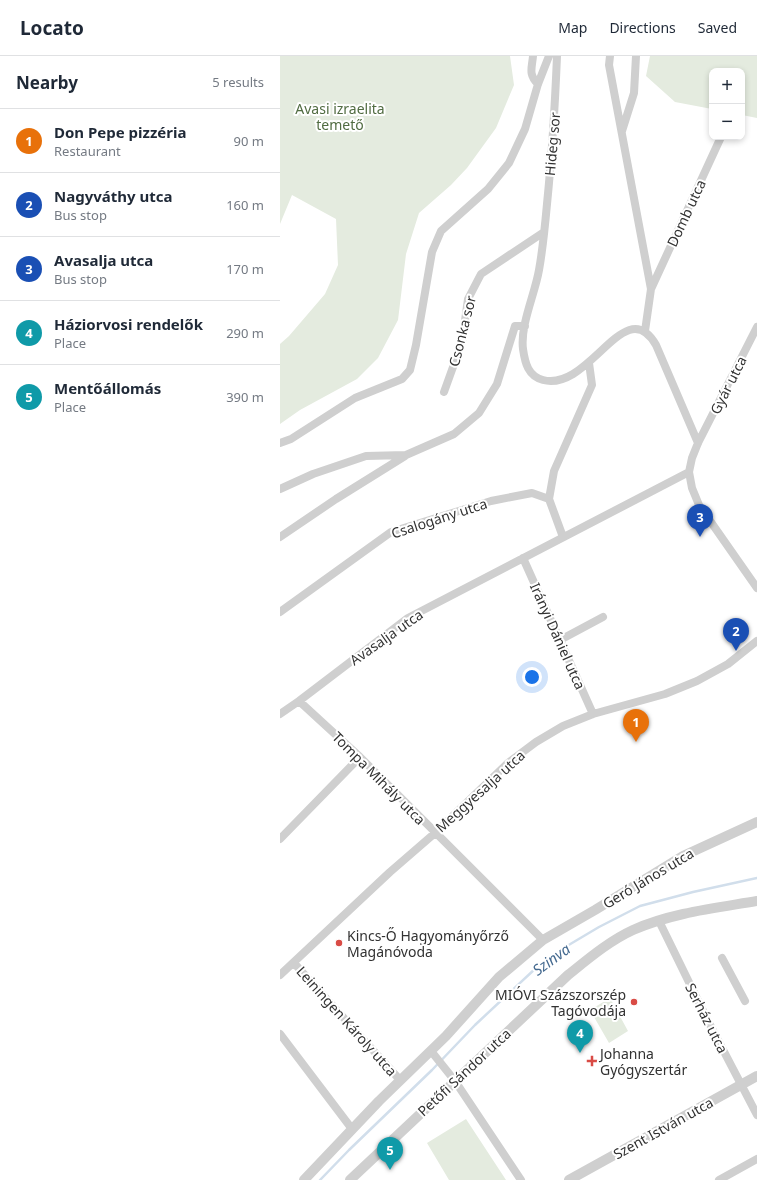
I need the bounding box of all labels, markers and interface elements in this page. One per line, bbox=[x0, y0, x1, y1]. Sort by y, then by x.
text: Locato bbox=[20, 15, 84, 41]
text: Map bbox=[558, 18, 587, 37]
text: Directions bbox=[609, 18, 676, 37]
text: Saved bbox=[698, 18, 737, 37]
map controls bbox=[709, 68, 745, 140]
button: + bbox=[709, 68, 745, 104]
text: Nearby bbox=[16, 71, 78, 94]
text: 5 results bbox=[212, 73, 264, 91]
park label: Avasi izraelita temető bbox=[295, 99, 385, 134]
button: − bbox=[709, 104, 745, 140]
street label: Hideg sor bbox=[540, 111, 564, 177]
text: Don Pepe pizzéria bbox=[54, 122, 187, 142]
text: 1 bbox=[25, 132, 33, 150]
text: 90 m bbox=[234, 132, 264, 150]
text: Restaurant bbox=[54, 142, 121, 160]
street label: Domb utca bbox=[662, 176, 710, 250]
text: Nagyváthy utca bbox=[54, 186, 173, 206]
text: 2 bbox=[25, 196, 33, 214]
text: 160 m bbox=[226, 196, 264, 214]
text: Bus stop bbox=[54, 206, 107, 224]
text: Avasalja utca bbox=[54, 250, 153, 270]
text: 3 bbox=[25, 260, 33, 278]
text: 170 m bbox=[226, 260, 264, 278]
text: Bus stop bbox=[54, 270, 107, 288]
street label: Csonka sor bbox=[444, 293, 480, 369]
text: Háziorvosi rendelők bbox=[54, 314, 203, 334]
text: 4 bbox=[25, 324, 33, 342]
text: 290 m bbox=[226, 324, 264, 342]
text: Place bbox=[54, 334, 86, 352]
street label: Gyár utca bbox=[705, 353, 751, 417]
text: Mentőállomás bbox=[54, 378, 161, 398]
text: 5 bbox=[25, 388, 33, 406]
text: 390 m bbox=[226, 388, 264, 406]
text: Place bbox=[54, 398, 86, 416]
street label: Csalogány utca bbox=[389, 494, 489, 542]
pin: 3 bbox=[687, 504, 713, 537]
street label: Irányi Dániel utca bbox=[526, 580, 590, 692]
street label: Avasalja utca bbox=[346, 605, 426, 669]
pin: 2 bbox=[723, 618, 749, 651]
your location bbox=[522, 667, 542, 687]
pin: 1 bbox=[623, 709, 649, 742]
street label: Tompa Mihály utca bbox=[328, 727, 430, 829]
street label: Meggyesalja utca bbox=[431, 746, 529, 836]
street label: Geró János utca bbox=[599, 843, 697, 913]
place label: Kincs-Ő Hagyományőrző Magánóvoda bbox=[347, 926, 509, 961]
marker: Kincs-Ő Hagyományőrző Magánóvoda bbox=[334, 938, 344, 948]
water label: Szinva bbox=[528, 938, 574, 980]
street label: Leiningen Károly utca bbox=[293, 962, 401, 1080]
street label: Serház utca bbox=[681, 980, 733, 1056]
place label: MIÓVI Százszorszép Tagóvodája bbox=[495, 985, 626, 1020]
marker: MIÓVI Százszorszép Tagóvodája bbox=[629, 997, 639, 1007]
pin: 4 bbox=[567, 1020, 593, 1053]
street label: Petőfi Sándor utca bbox=[413, 1024, 515, 1120]
place label: Johanna Gyógyszertár bbox=[598, 1044, 687, 1079]
marker: Johanna Gyógyszertár bbox=[587, 1056, 597, 1066]
street label: Szent István utca bbox=[610, 1093, 716, 1163]
pin: 5 bbox=[377, 1137, 403, 1170]

